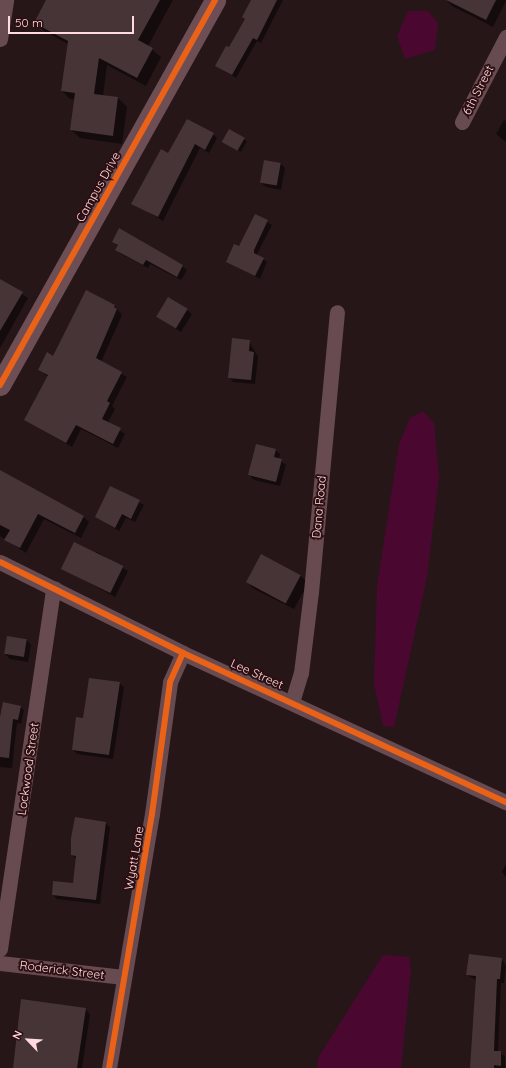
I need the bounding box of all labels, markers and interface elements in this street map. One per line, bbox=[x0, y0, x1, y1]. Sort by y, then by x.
scale bar bbox=[10, 8, 136, 34]
text: 50 m bbox=[15, 15, 43, 30]
street label: 6th Street bbox=[459, 63, 497, 117]
street label: Campus Drive bbox=[73, 149, 123, 225]
street label: Dana Road bbox=[309, 475, 329, 539]
street label: Lee Street bbox=[228, 656, 286, 692]
street label: Lockwood Street bbox=[14, 722, 42, 816]
street label: Wyatt Lane bbox=[121, 825, 147, 891]
street label: Roderick Street bbox=[19, 958, 105, 982]
north arrow bbox=[8, 1020, 48, 1060]
text: N bbox=[9, 1028, 25, 1042]

